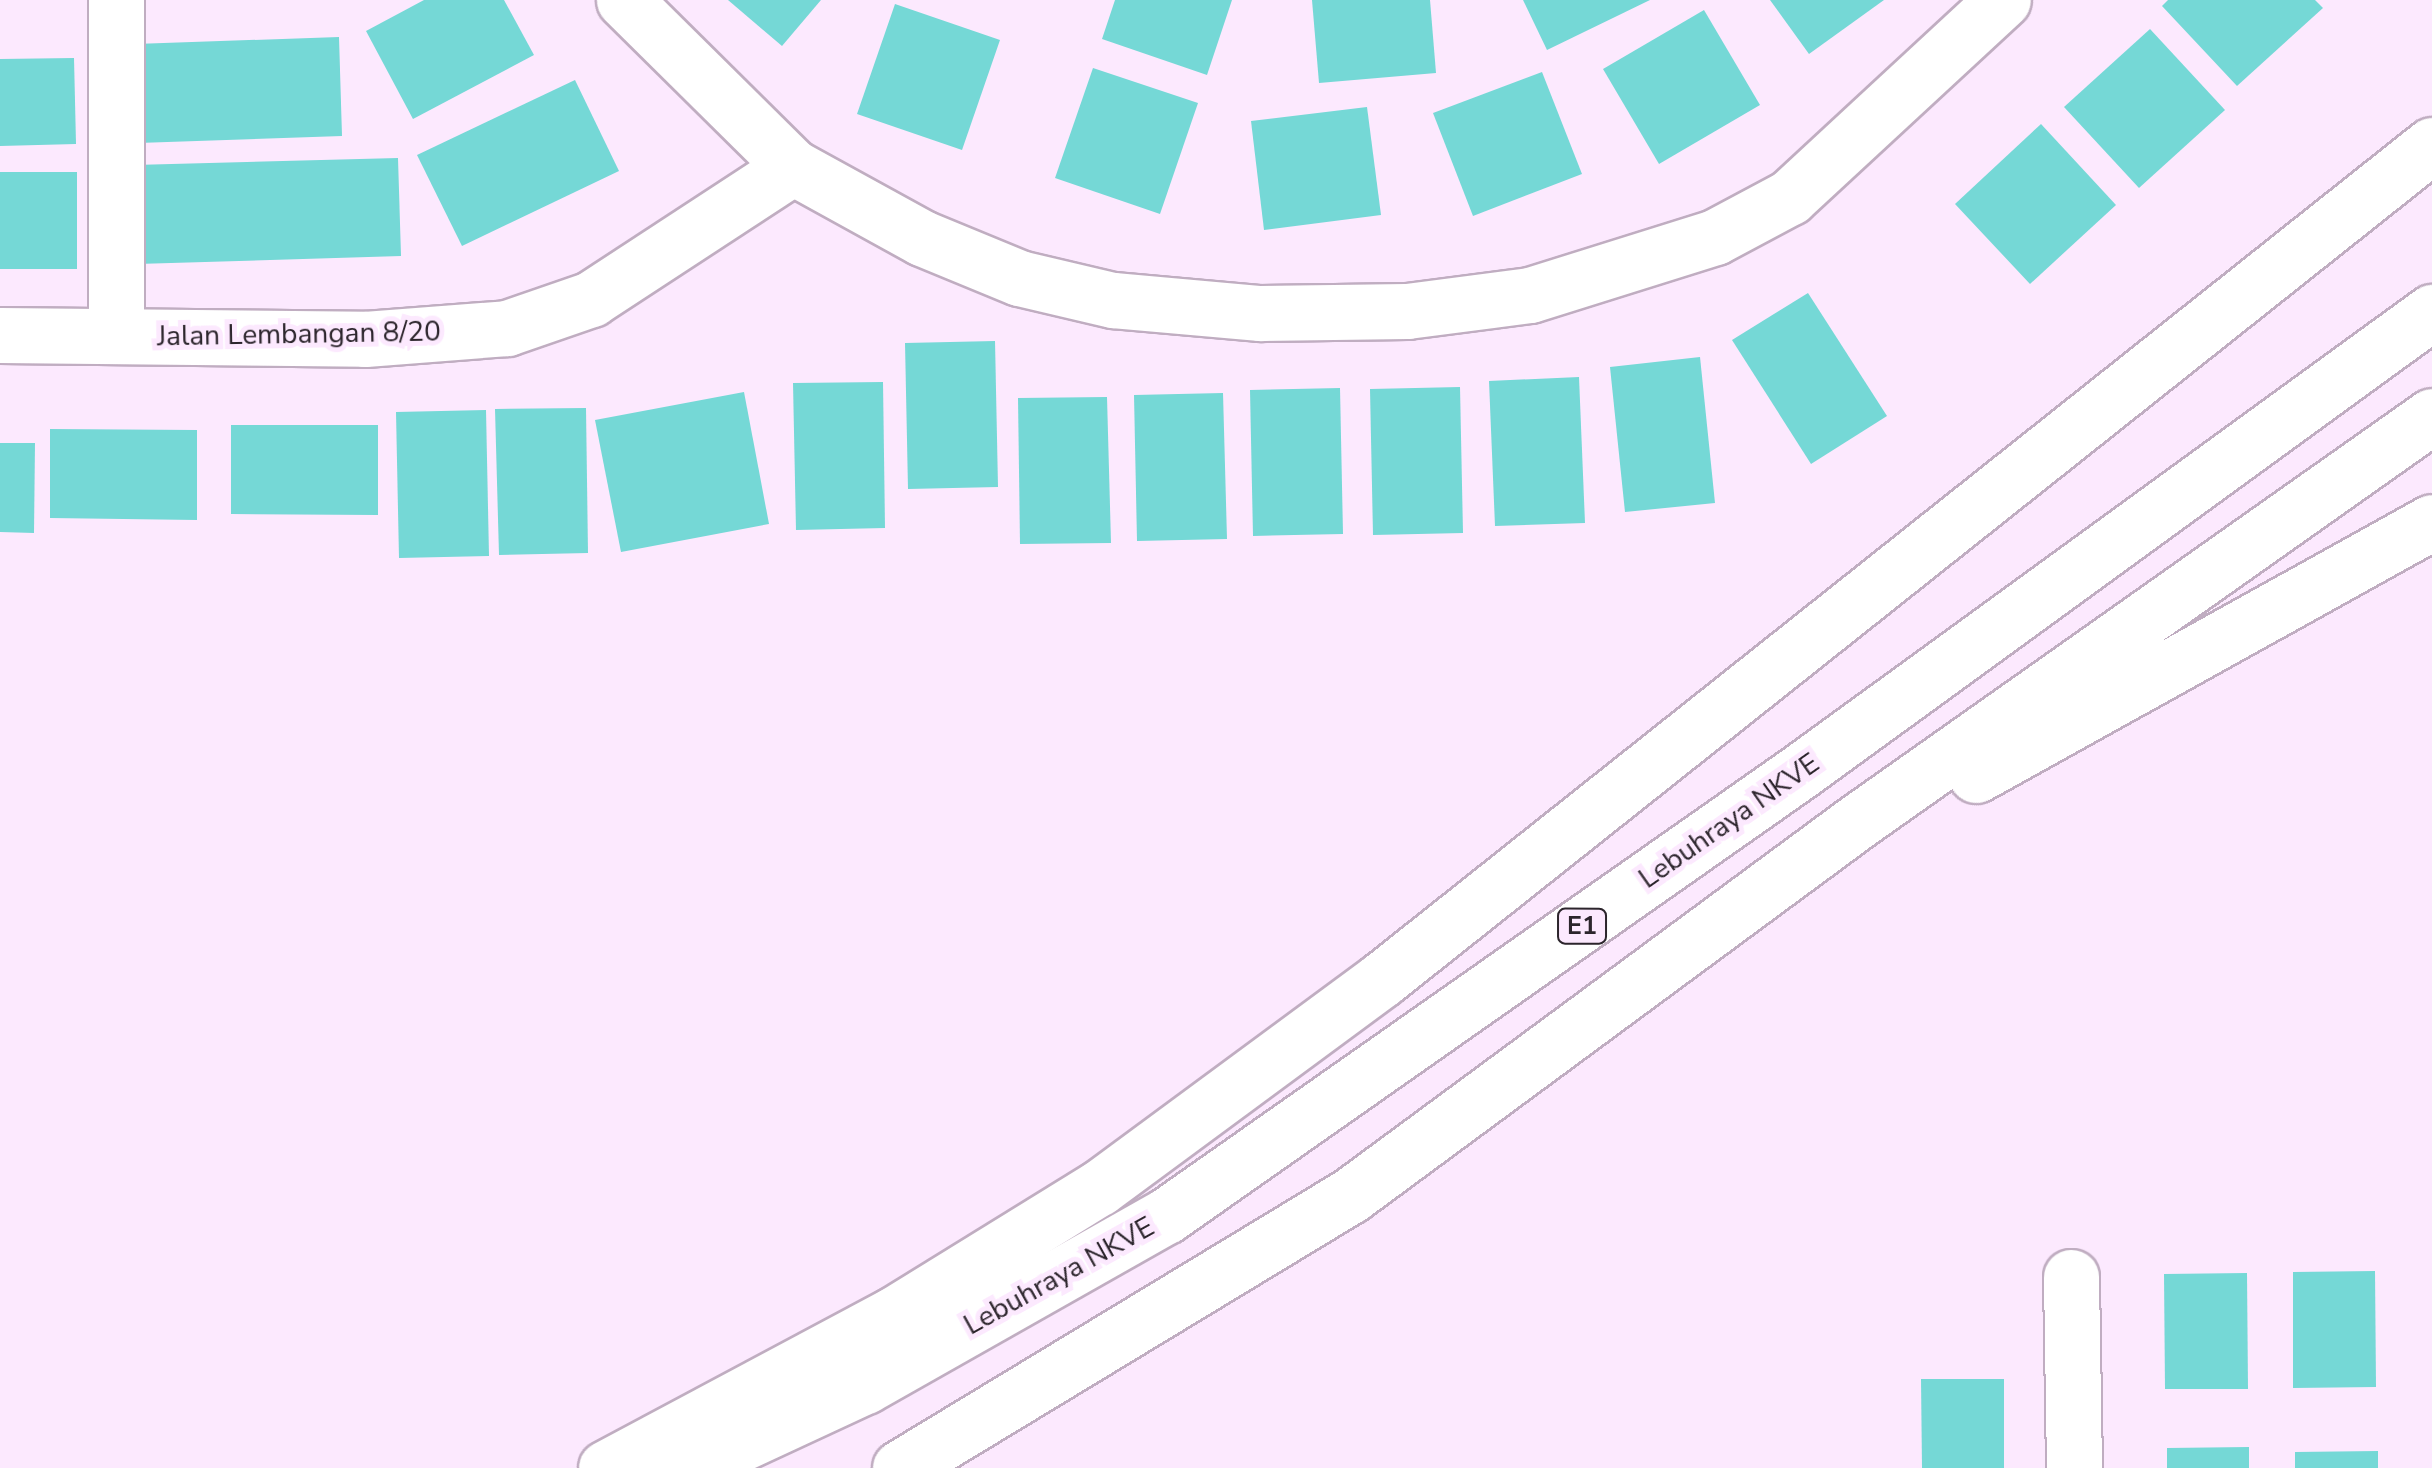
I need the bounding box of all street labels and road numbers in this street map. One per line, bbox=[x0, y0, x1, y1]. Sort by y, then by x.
street label: Jalan Lembangan 8/20 bbox=[157, 315, 441, 353]
street label: Lebuhraya NKVE bbox=[1633, 746, 1825, 896]
road number: E1 bbox=[1557, 906, 1607, 946]
street label: Lebuhraya NKVE bbox=[958, 1210, 1160, 1342]

